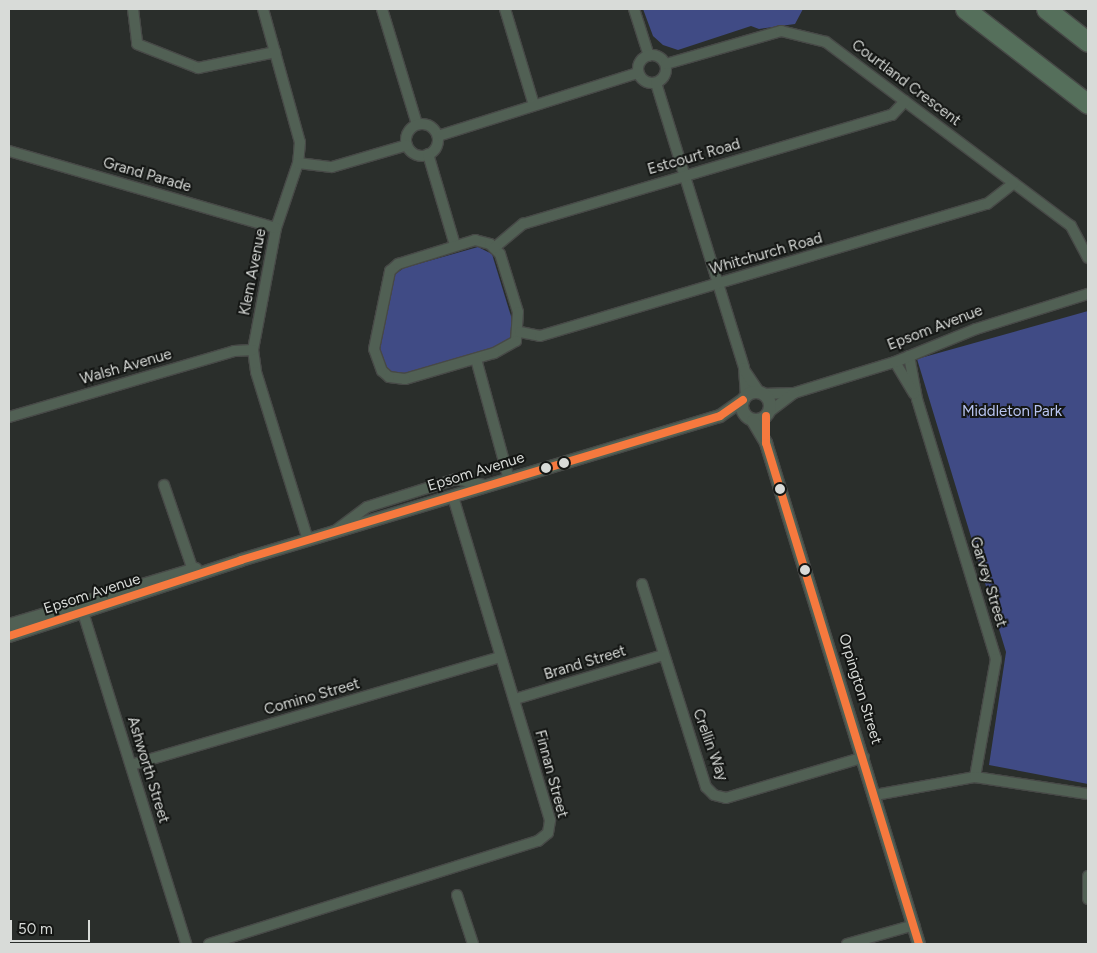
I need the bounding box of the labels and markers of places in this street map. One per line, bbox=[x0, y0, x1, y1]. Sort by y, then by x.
unlabelled marker bbox=[559, 458, 569, 468]
unlabelled marker bbox=[541, 463, 551, 473]
unlabelled marker bbox=[775, 484, 785, 494]
unlabelled marker bbox=[800, 565, 810, 575]

